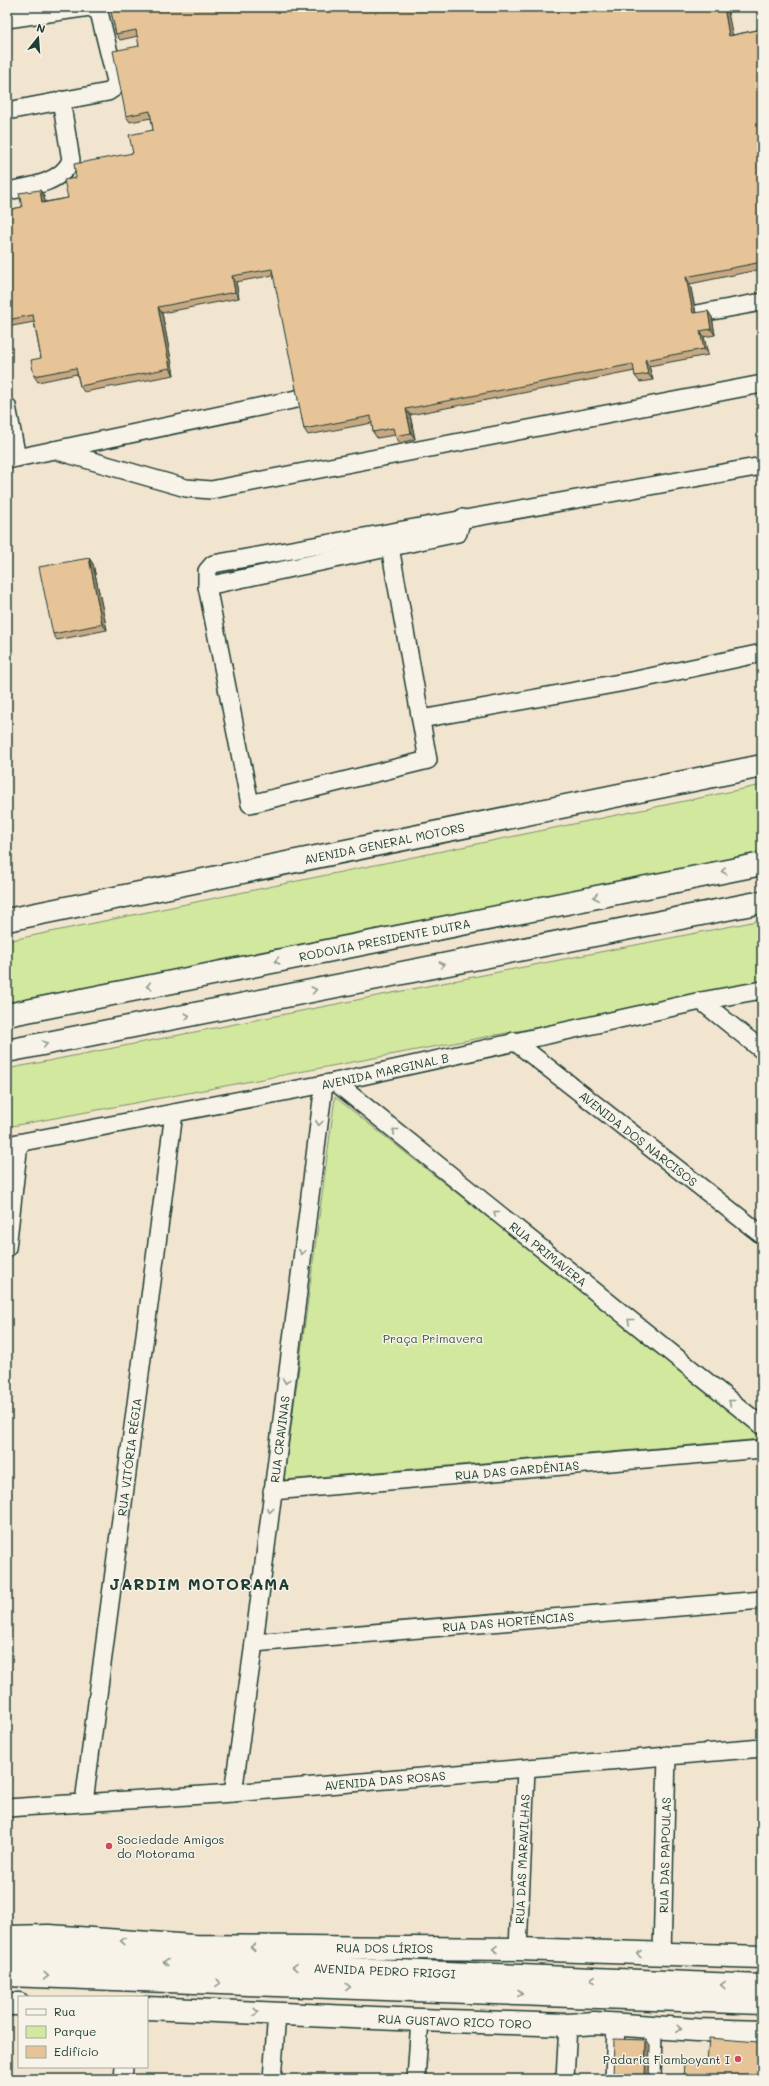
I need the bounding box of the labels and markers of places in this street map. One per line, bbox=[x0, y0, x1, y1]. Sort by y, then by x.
place label: Sociedade Amigos do Motorama bbox=[117, 1831, 225, 1861]
marker: Sociedade Amigos do Motorama bbox=[104, 1841, 114, 1851]
place label: Padaria Flamboyant I bbox=[603, 2051, 730, 2067]
marker: Padaria Flamboyant I bbox=[733, 2054, 743, 2064]

